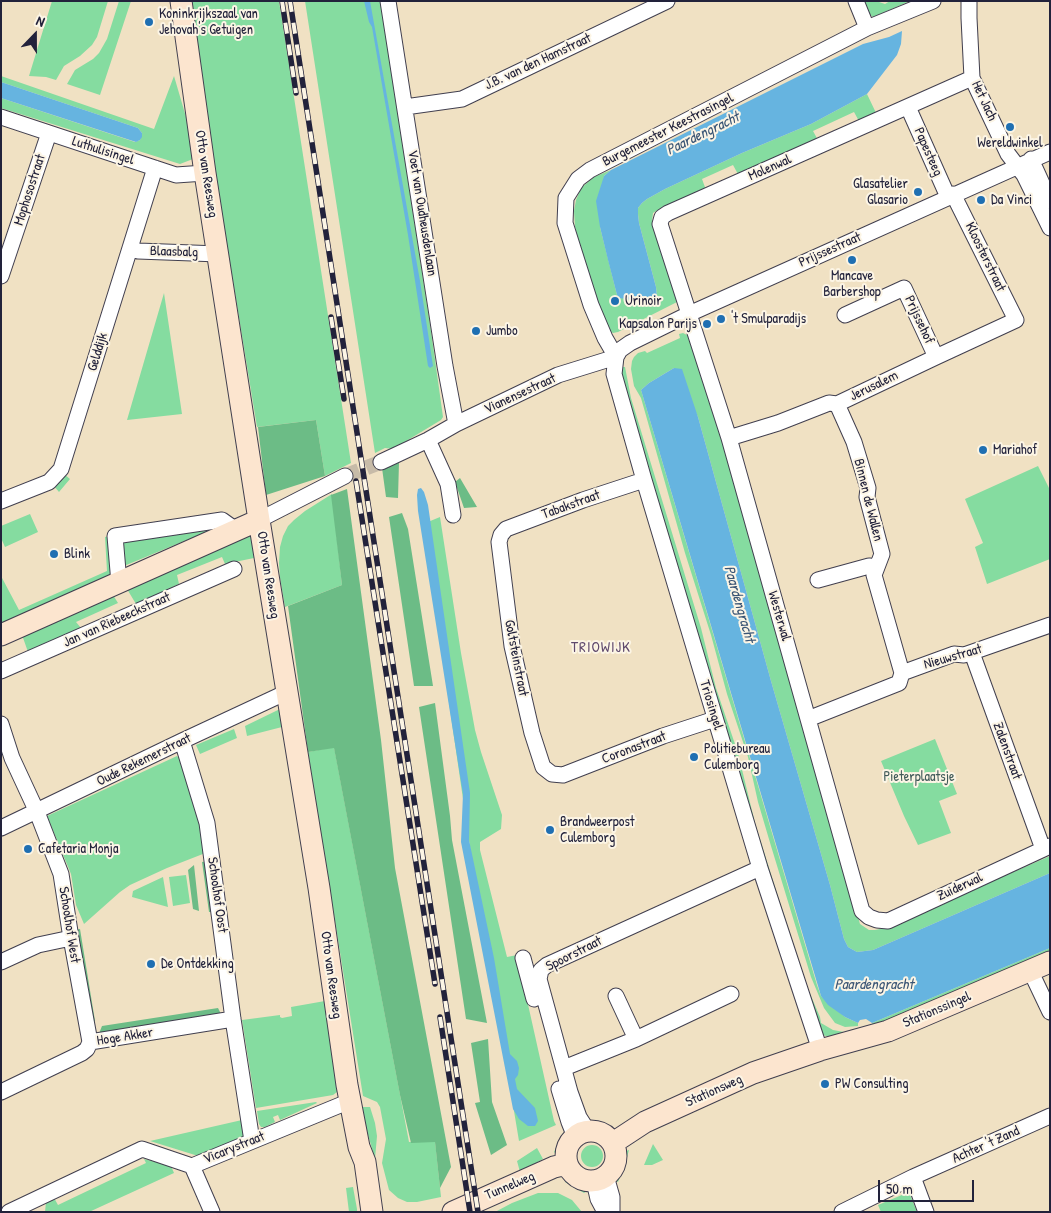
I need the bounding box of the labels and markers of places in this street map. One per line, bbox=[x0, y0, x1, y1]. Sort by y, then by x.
place label: Koninkrijkszaal van Jehovah's Getuigen bbox=[159, 6, 258, 38]
marker: Koninkrijkszaal van Jehovah's Getuigen bbox=[143, 16, 155, 28]
marker: Wereldwinkel bbox=[1004, 121, 1016, 133]
place label: Wereldwinkel bbox=[977, 135, 1043, 151]
place label: Glasatelier Glasario bbox=[853, 176, 908, 208]
marker: Glasatelier Glasario bbox=[912, 186, 924, 198]
place label: Da Vinci bbox=[991, 192, 1032, 208]
marker: Da Vinci bbox=[975, 194, 987, 206]
marker: Mancave Barbershop bbox=[846, 254, 858, 266]
place label: Mancave Barbershop bbox=[823, 268, 881, 300]
place label: Urinoir bbox=[625, 293, 662, 309]
marker: Urinoir bbox=[609, 295, 621, 307]
place label: 't Smulparadijs bbox=[731, 311, 806, 327]
marker: 't Smulparadijs bbox=[715, 313, 727, 325]
place label: Kapsalon Parijs bbox=[619, 316, 697, 332]
marker: Kapsalon Parijs bbox=[701, 318, 713, 330]
place label: Jumbo bbox=[486, 323, 518, 339]
marker: Jumbo bbox=[470, 325, 482, 337]
place label: Mariahof bbox=[993, 442, 1037, 458]
marker: Mariahof bbox=[977, 444, 989, 456]
place label: Blink bbox=[64, 546, 90, 562]
marker: Blink bbox=[48, 548, 60, 560]
place label: Politiebureau Culemborg bbox=[704, 741, 770, 774]
marker: Politiebureau Culemborg bbox=[688, 751, 700, 763]
place label: Brandweerpost Culemborg bbox=[560, 814, 635, 846]
marker: Brandweerpost Culemborg bbox=[544, 824, 556, 836]
place label: Cafetaria Monja bbox=[38, 841, 118, 857]
marker: Cafetaria Monja bbox=[22, 843, 34, 855]
place label: De Ontdekking bbox=[161, 956, 234, 972]
marker: De Ontdekking bbox=[145, 958, 157, 970]
place label: PW Consulting bbox=[835, 1076, 908, 1092]
marker: PW Consulting bbox=[819, 1078, 831, 1090]

